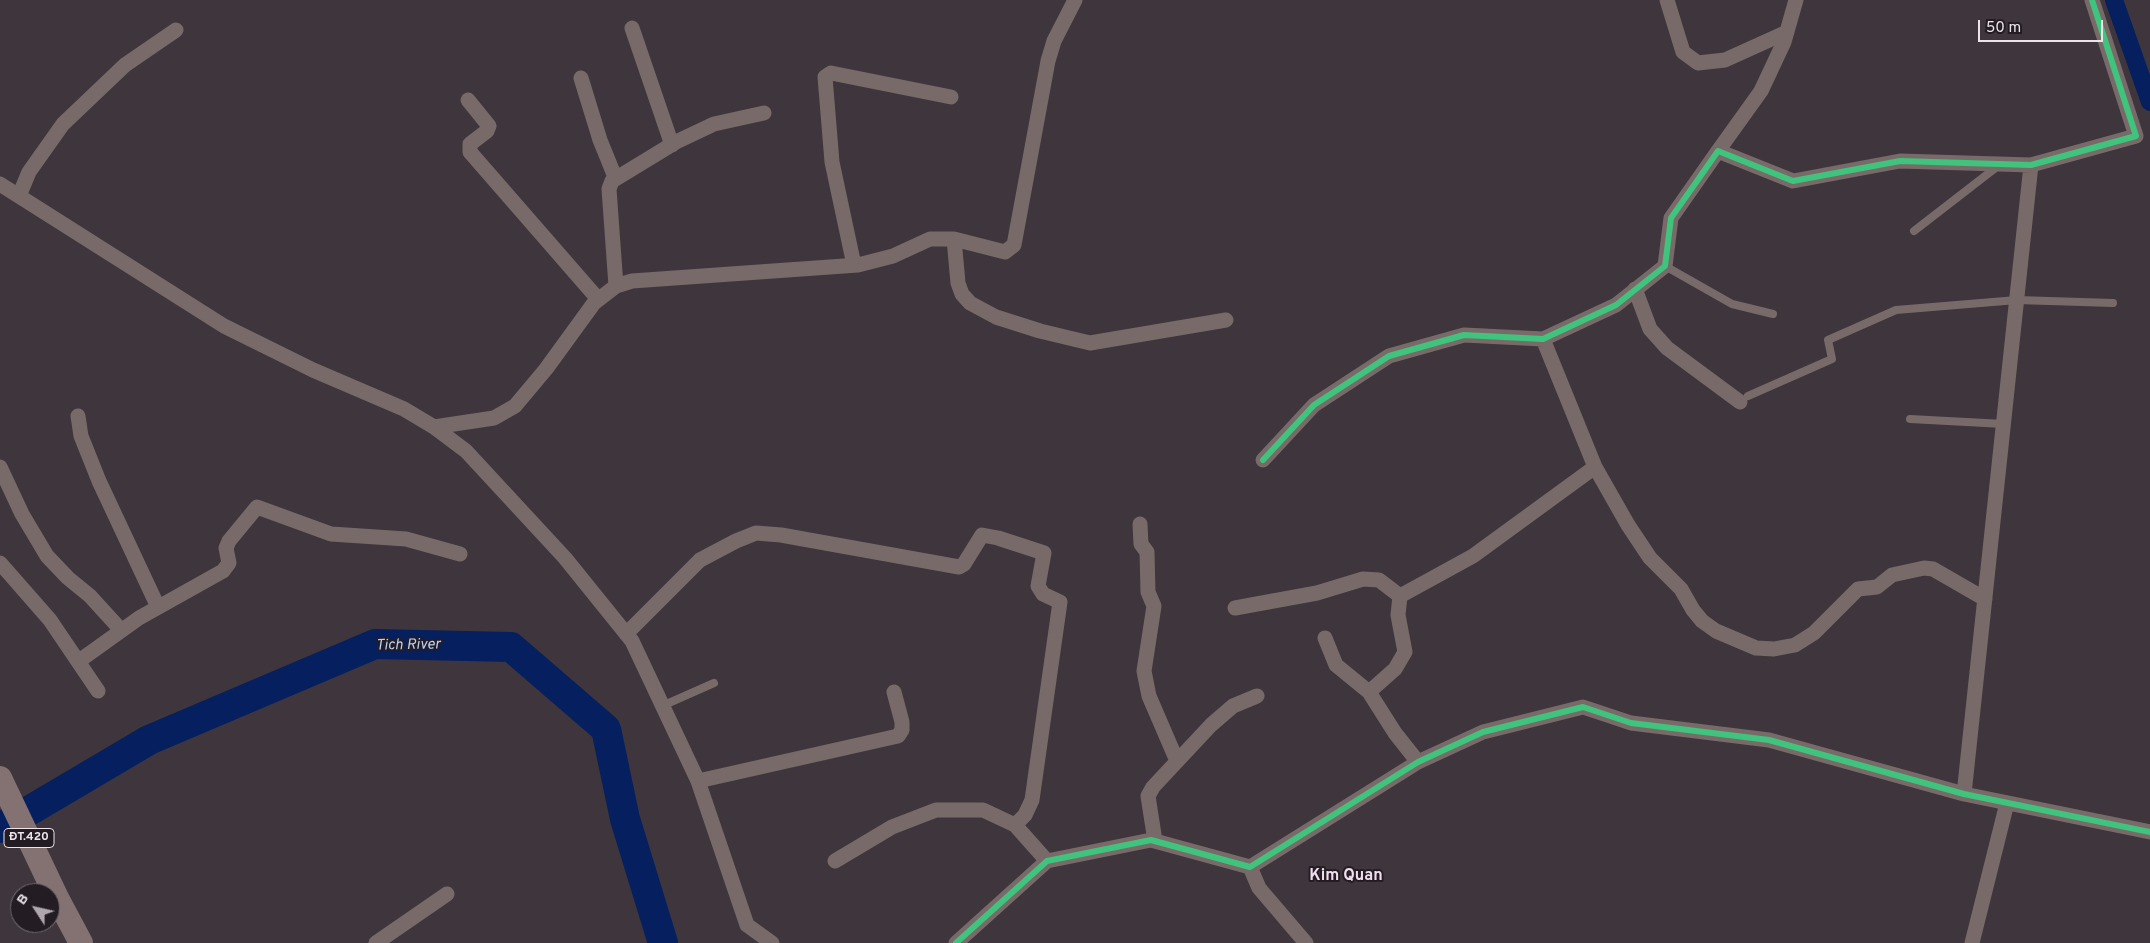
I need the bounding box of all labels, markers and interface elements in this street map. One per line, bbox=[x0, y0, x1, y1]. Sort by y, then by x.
scale bar bbox=[1980, 10, 2105, 42]
text: 50 m bbox=[1986, 19, 2021, 38]
water label: Tich River bbox=[375, 636, 441, 656]
road number: ĐT.420 bbox=[4, 828, 54, 848]
district label: Kim Quan bbox=[1309, 867, 1383, 887]
north arrow bbox=[10, 883, 60, 933]
text: B bbox=[13, 891, 33, 909]

